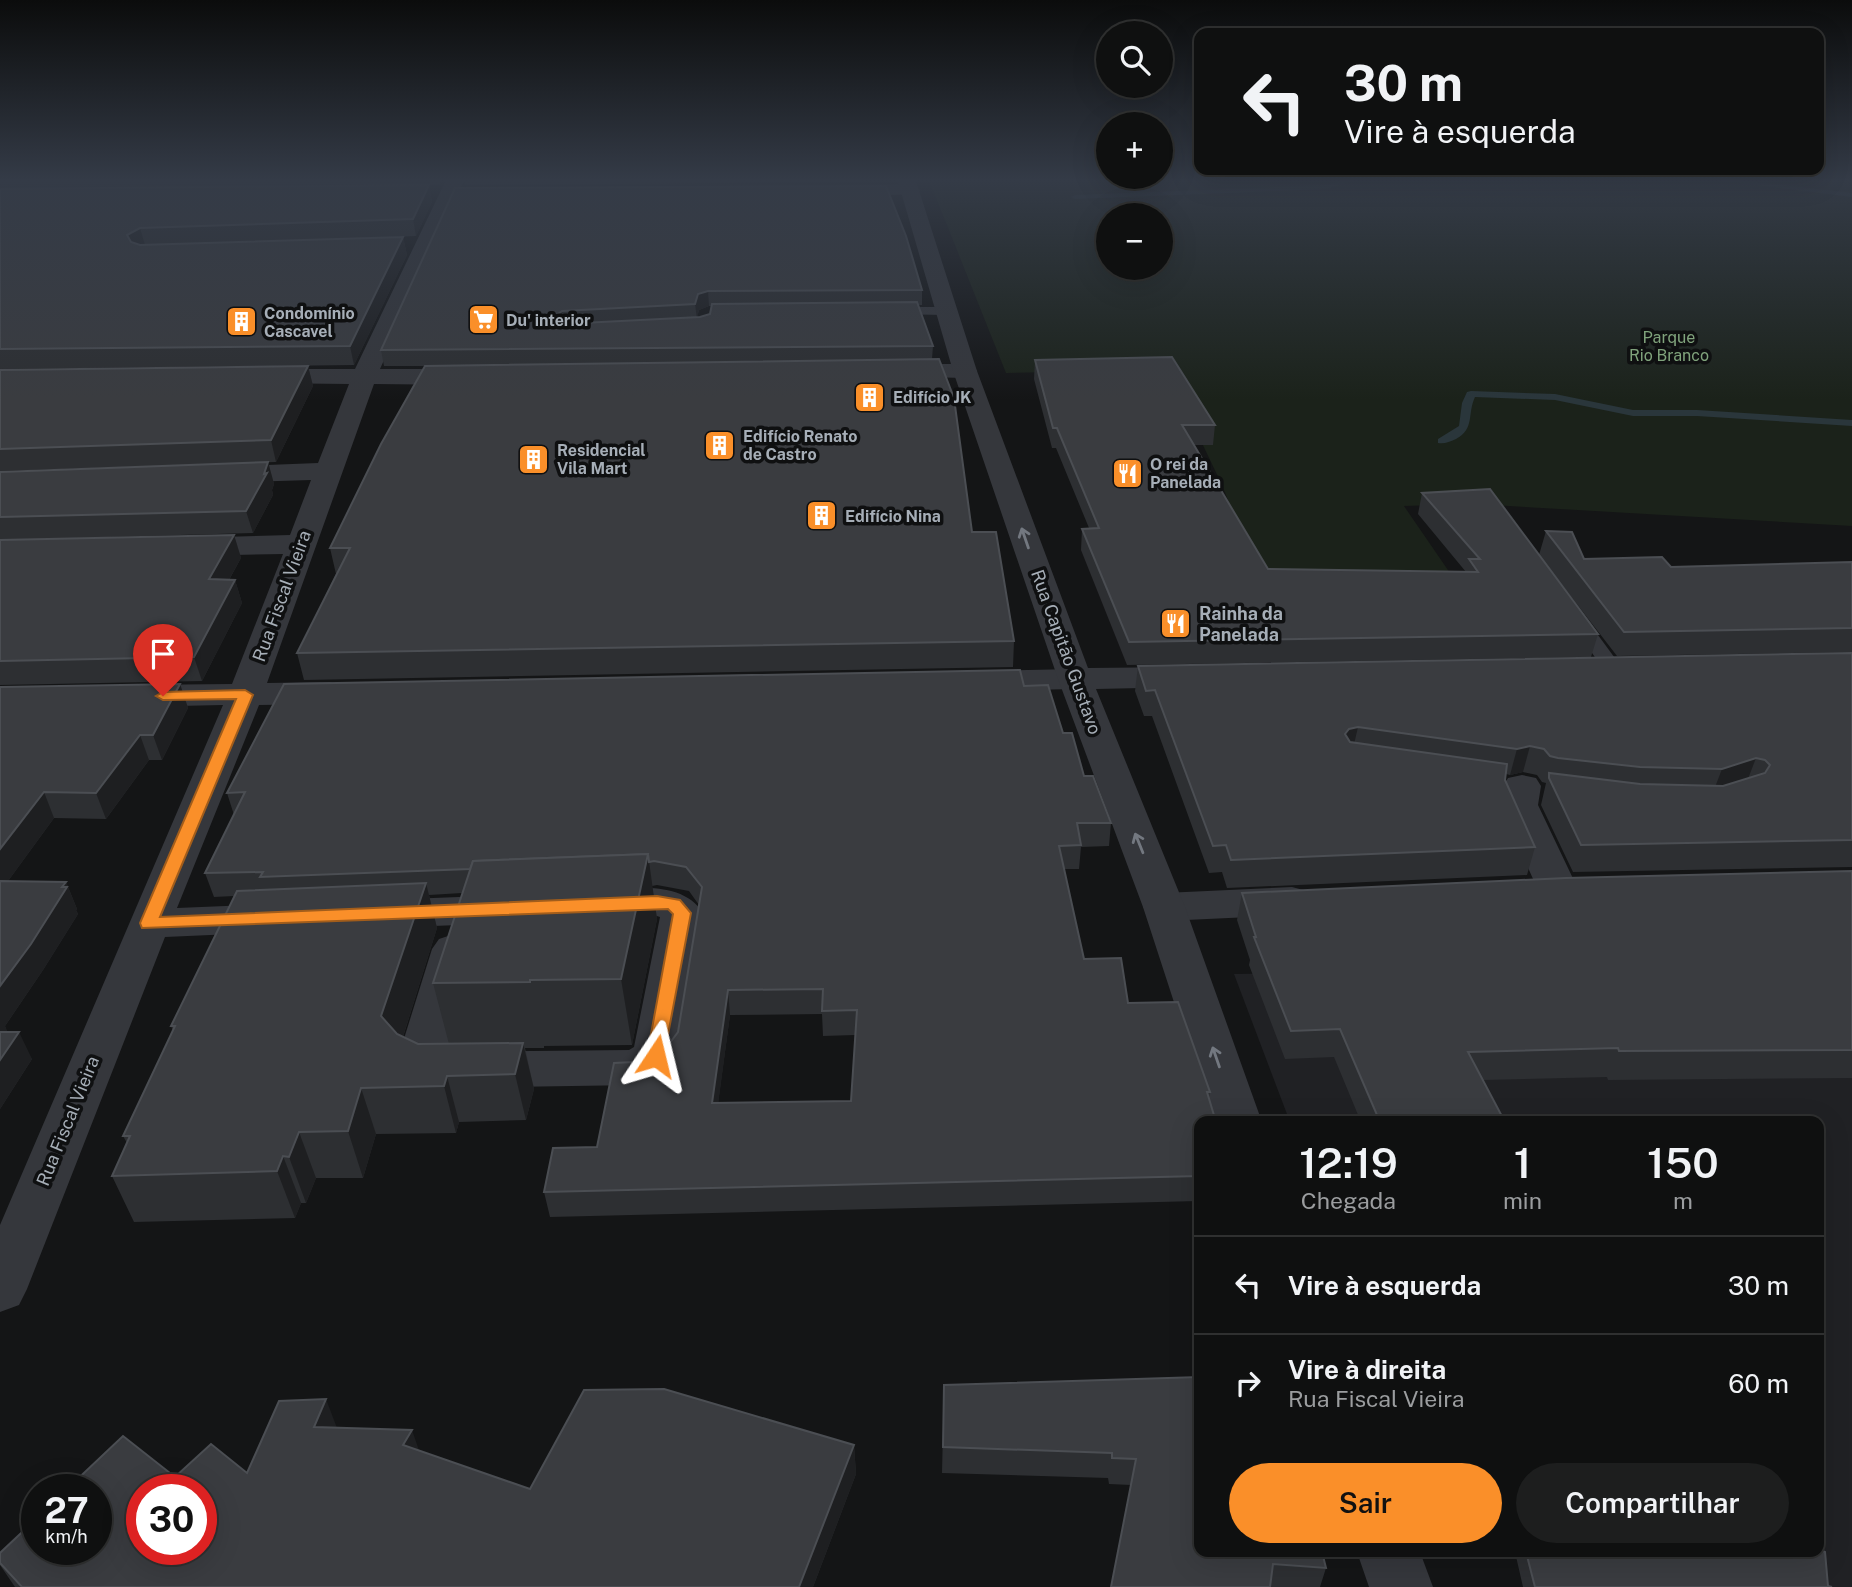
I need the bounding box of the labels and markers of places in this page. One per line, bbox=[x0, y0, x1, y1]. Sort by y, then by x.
supermarket icon: Du' interior bbox=[466, 303, 500, 337]
place label: Condomínio Cascavel bbox=[264, 304, 355, 341]
building icon: Condomínio Cascavel bbox=[224, 305, 258, 339]
place label: Du' interior bbox=[506, 311, 591, 330]
building icon: Edifício JK bbox=[853, 380, 887, 414]
place label: Edifício JK bbox=[893, 388, 972, 407]
place label: Edifício Renato de Castro bbox=[743, 427, 857, 464]
building icon: Edifício Renato de Castro bbox=[703, 428, 737, 462]
place label: Residencial Vila Mart bbox=[557, 441, 646, 478]
building icon: Residencial Vila Mart bbox=[517, 442, 551, 476]
place label: O rei da Panelada bbox=[1150, 455, 1221, 492]
restaurant icon: O rei da Panelada bbox=[1110, 456, 1144, 490]
building icon: Edifício Nina bbox=[805, 499, 839, 533]
place label: Edifício Nina bbox=[845, 507, 941, 526]
place label: Rainha da Panelada bbox=[1199, 603, 1283, 645]
restaurant icon: Rainha da Panelada bbox=[1159, 607, 1193, 641]
pin bbox=[133, 624, 193, 696]

